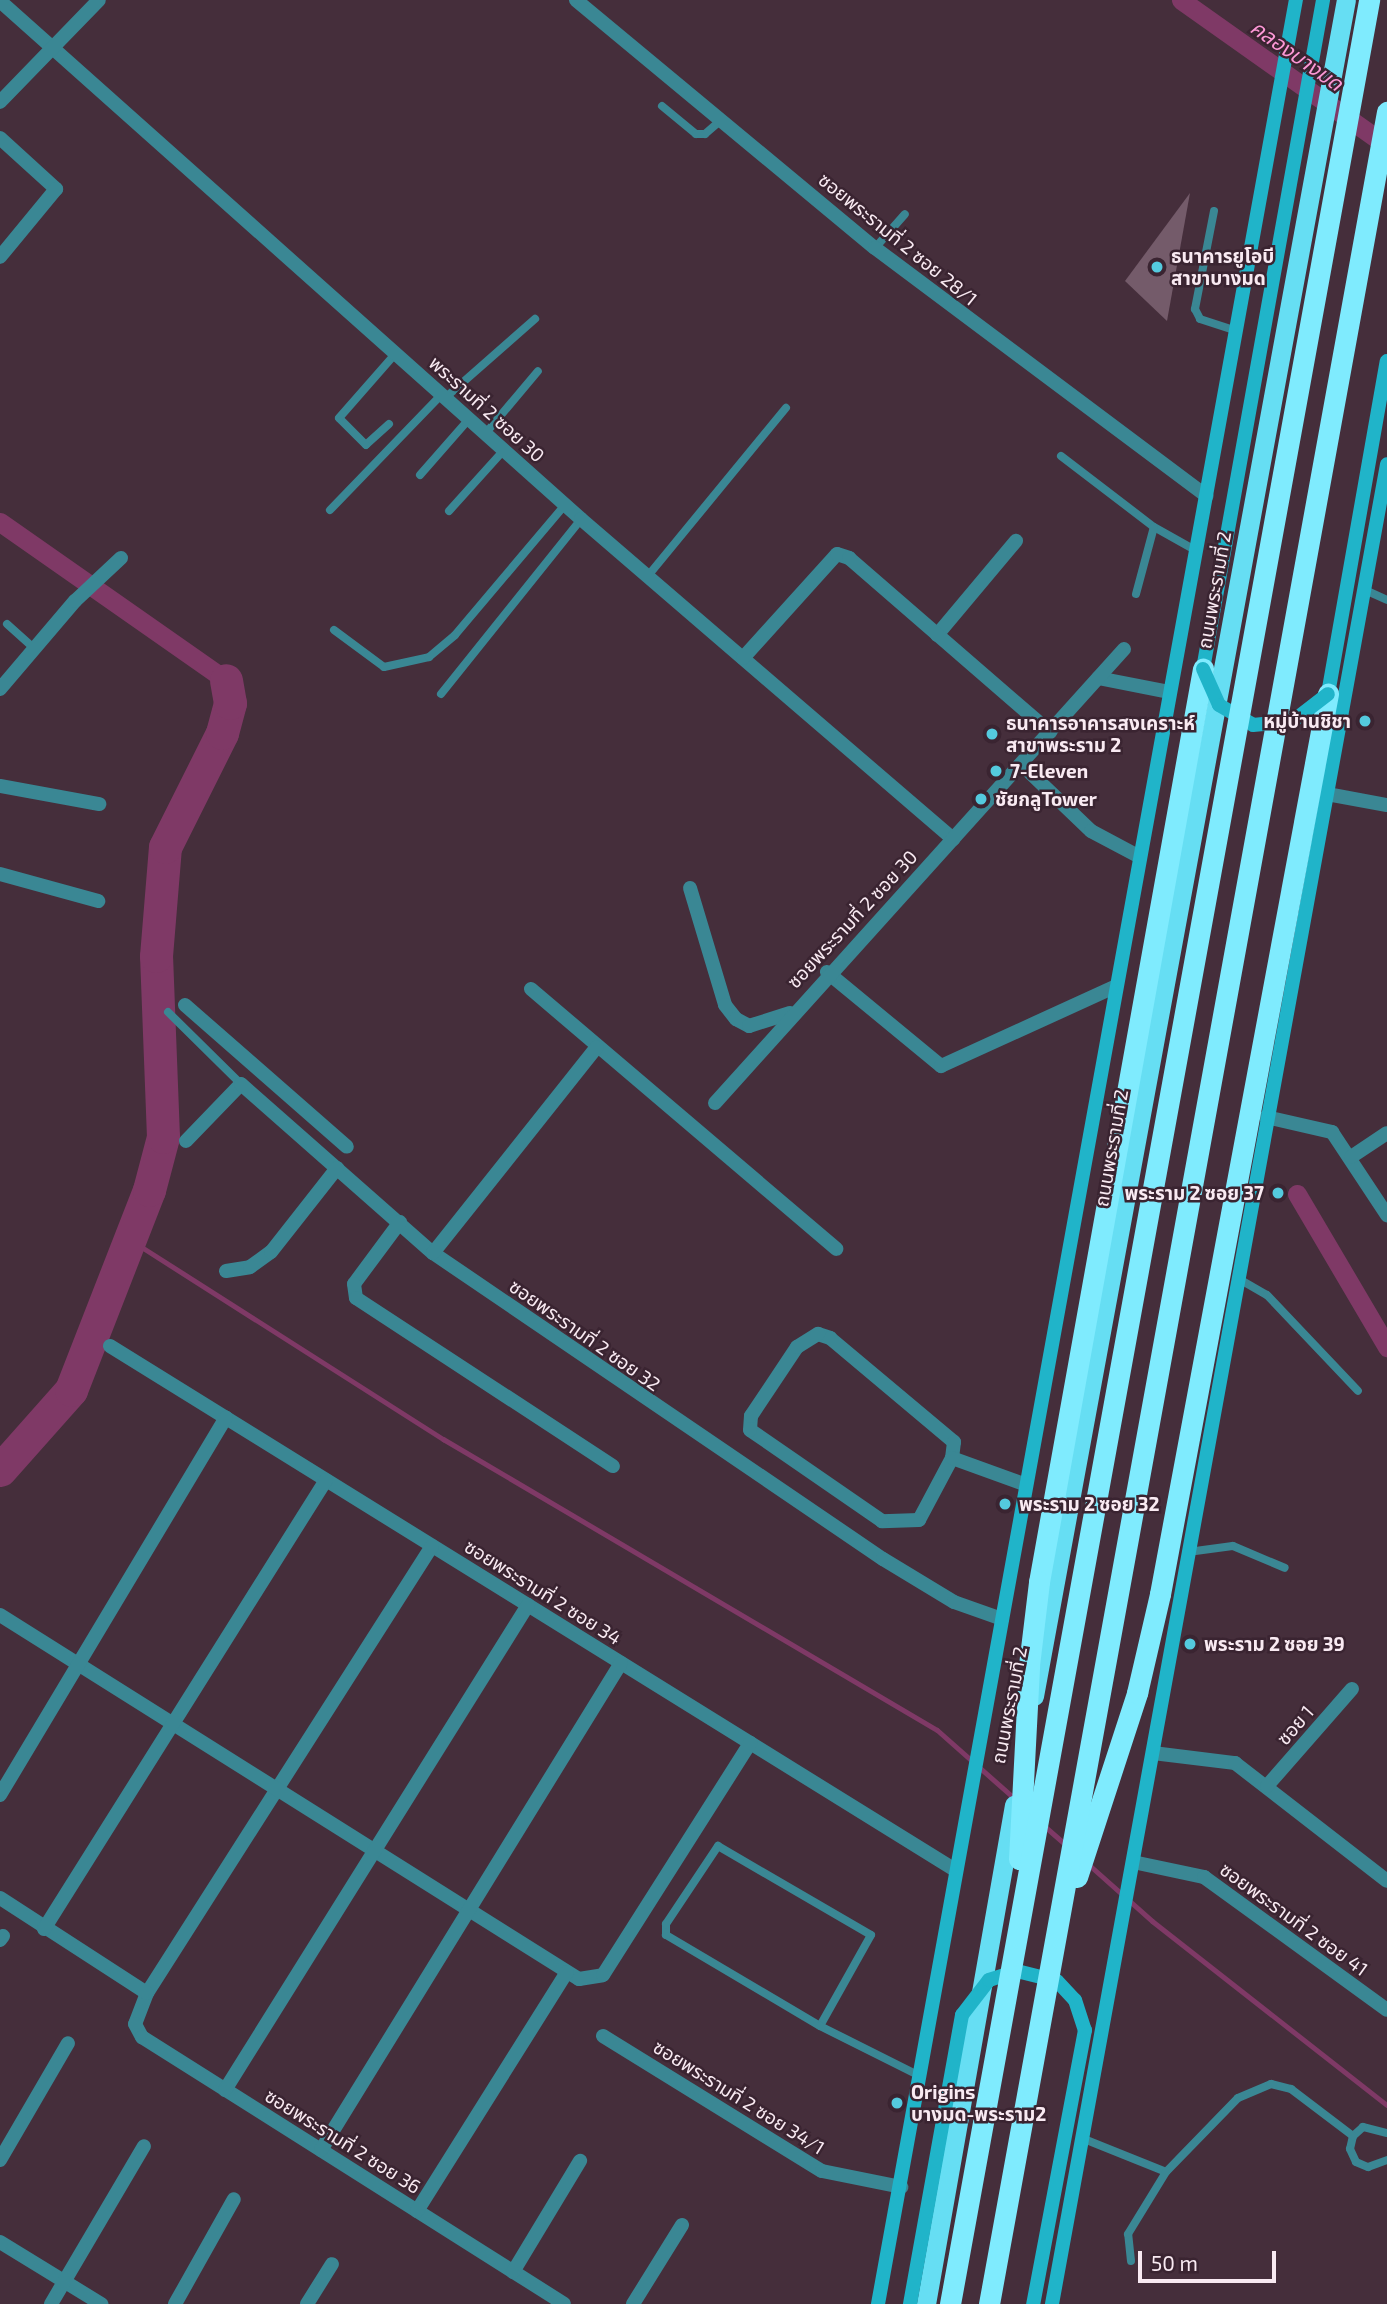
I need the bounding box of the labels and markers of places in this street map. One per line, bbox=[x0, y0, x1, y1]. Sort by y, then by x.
place label: ธนาคารยูโอบี สาขาบางมด bbox=[1171, 245, 1274, 289]
marker: ธนาคารยูโอบี สาขาบางมด bbox=[1149, 259, 1165, 275]
place label: หมู่บ้านชิชา bbox=[1263, 710, 1351, 732]
place label: ธนาคารอาคารสงเคราะห์ สาขาพระราม 2 bbox=[1006, 712, 1195, 756]
marker: หมู่บ้านชิชา bbox=[1357, 713, 1373, 729]
marker: ธนาคารอาคารสงเคราะห์ สาขาพระราม 2 bbox=[984, 726, 1000, 742]
place label: 7-Eleven bbox=[1010, 760, 1088, 782]
marker: 7-Eleven bbox=[988, 763, 1004, 779]
place label: ชัยกลูTower bbox=[995, 788, 1097, 810]
marker: ชัยกลูTower bbox=[973, 791, 989, 807]
place label: พระราม 2 ซอย 37 bbox=[1124, 1182, 1264, 1204]
marker: พระราม 2 ซอย 37 bbox=[1270, 1185, 1286, 1201]
place label: พระราม 2 ซอย 32 bbox=[1019, 1493, 1160, 1515]
marker: พระราม 2 ซอย 32 bbox=[997, 1496, 1013, 1512]
place label: พระราม 2 ซอย 39 bbox=[1204, 1633, 1345, 1655]
marker: พระราม 2 ซอย 39 bbox=[1182, 1636, 1198, 1652]
place label: Origins บางมด-พระราม2 bbox=[911, 2081, 1046, 2125]
marker: Origins บางมด-พระราม2 bbox=[889, 2095, 905, 2111]

